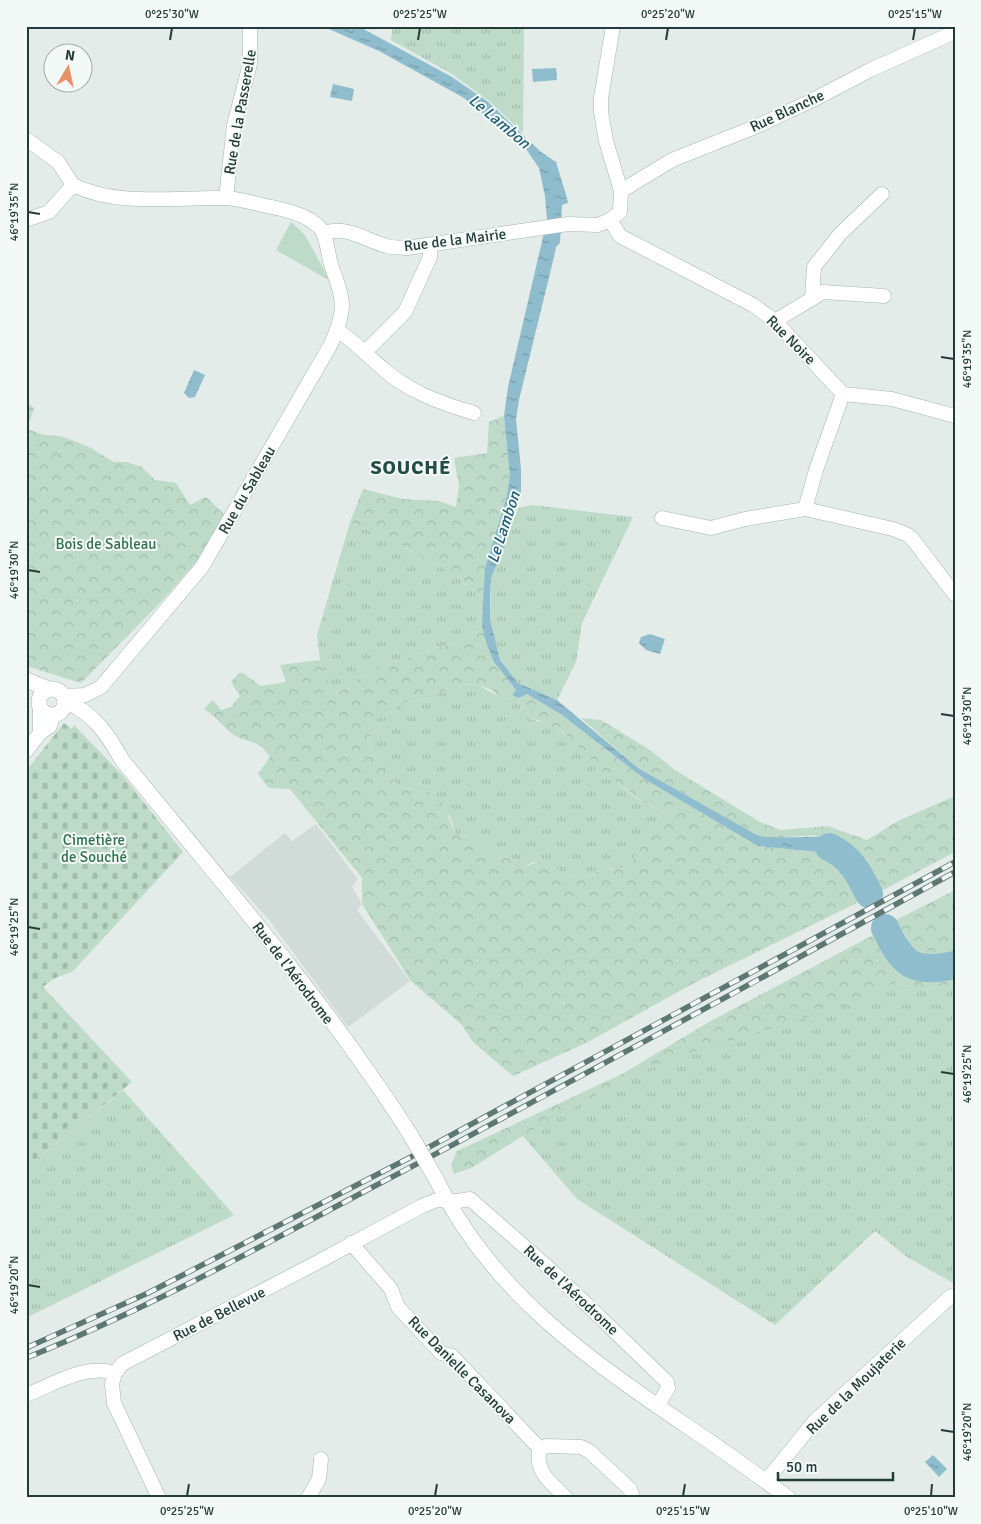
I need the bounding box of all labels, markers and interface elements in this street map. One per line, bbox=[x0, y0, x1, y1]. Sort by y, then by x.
text: 0°25'30"W bbox=[145, 7, 199, 22]
text: 0°25'25"W bbox=[393, 7, 447, 22]
text: 0°25'20"W bbox=[641, 7, 695, 22]
text: 0°25'15"W bbox=[888, 7, 942, 22]
north arrow bbox=[42, 42, 92, 92]
text: N bbox=[64, 46, 76, 65]
street label: Rue de la Passerelle bbox=[220, 48, 260, 176]
street label: Rue Blanche bbox=[747, 86, 827, 136]
water label: Le Lambon bbox=[465, 90, 535, 154]
text: 46°19'35"N bbox=[7, 183, 22, 241]
street label: Rue de la Mairie bbox=[403, 225, 507, 255]
street label: Rue Noire bbox=[763, 312, 819, 368]
text: 46°19'35"N bbox=[960, 330, 975, 388]
street label: Rue du Sableau bbox=[215, 443, 279, 537]
district label: SOUCHÉ bbox=[370, 455, 452, 480]
water label: Le Lambon bbox=[483, 488, 525, 566]
park label: Bois de Sableau bbox=[56, 535, 156, 553]
text: 46°19'30"N bbox=[7, 541, 22, 599]
text: 46°19'30"N bbox=[960, 687, 975, 745]
park label: Cimetière de Souché bbox=[61, 831, 127, 866]
text: 46°19'25"N bbox=[7, 898, 22, 956]
street label: Rue de l'Aérodrome bbox=[249, 918, 337, 1028]
text: 46°19'25"N bbox=[960, 1045, 975, 1103]
street label: Rue de l'Aérodrome bbox=[520, 1241, 622, 1339]
text: 46°19'20"N bbox=[7, 1256, 22, 1314]
street label: Rue de Bellevue bbox=[170, 1283, 268, 1345]
street label: Rue Danielle Casanova bbox=[404, 1312, 520, 1428]
street label: Rue de la Moujaterie bbox=[802, 1334, 910, 1438]
text: 46°19'20"N bbox=[960, 1403, 975, 1461]
scale bar bbox=[778, 1449, 894, 1481]
text: 50 m bbox=[786, 1458, 817, 1476]
text: 0°25'25"W bbox=[160, 1504, 214, 1519]
text: 0°25'20"W bbox=[408, 1504, 462, 1519]
text: 0°25'15"W bbox=[656, 1504, 710, 1519]
text: 0°25'10"W bbox=[904, 1504, 958, 1519]

